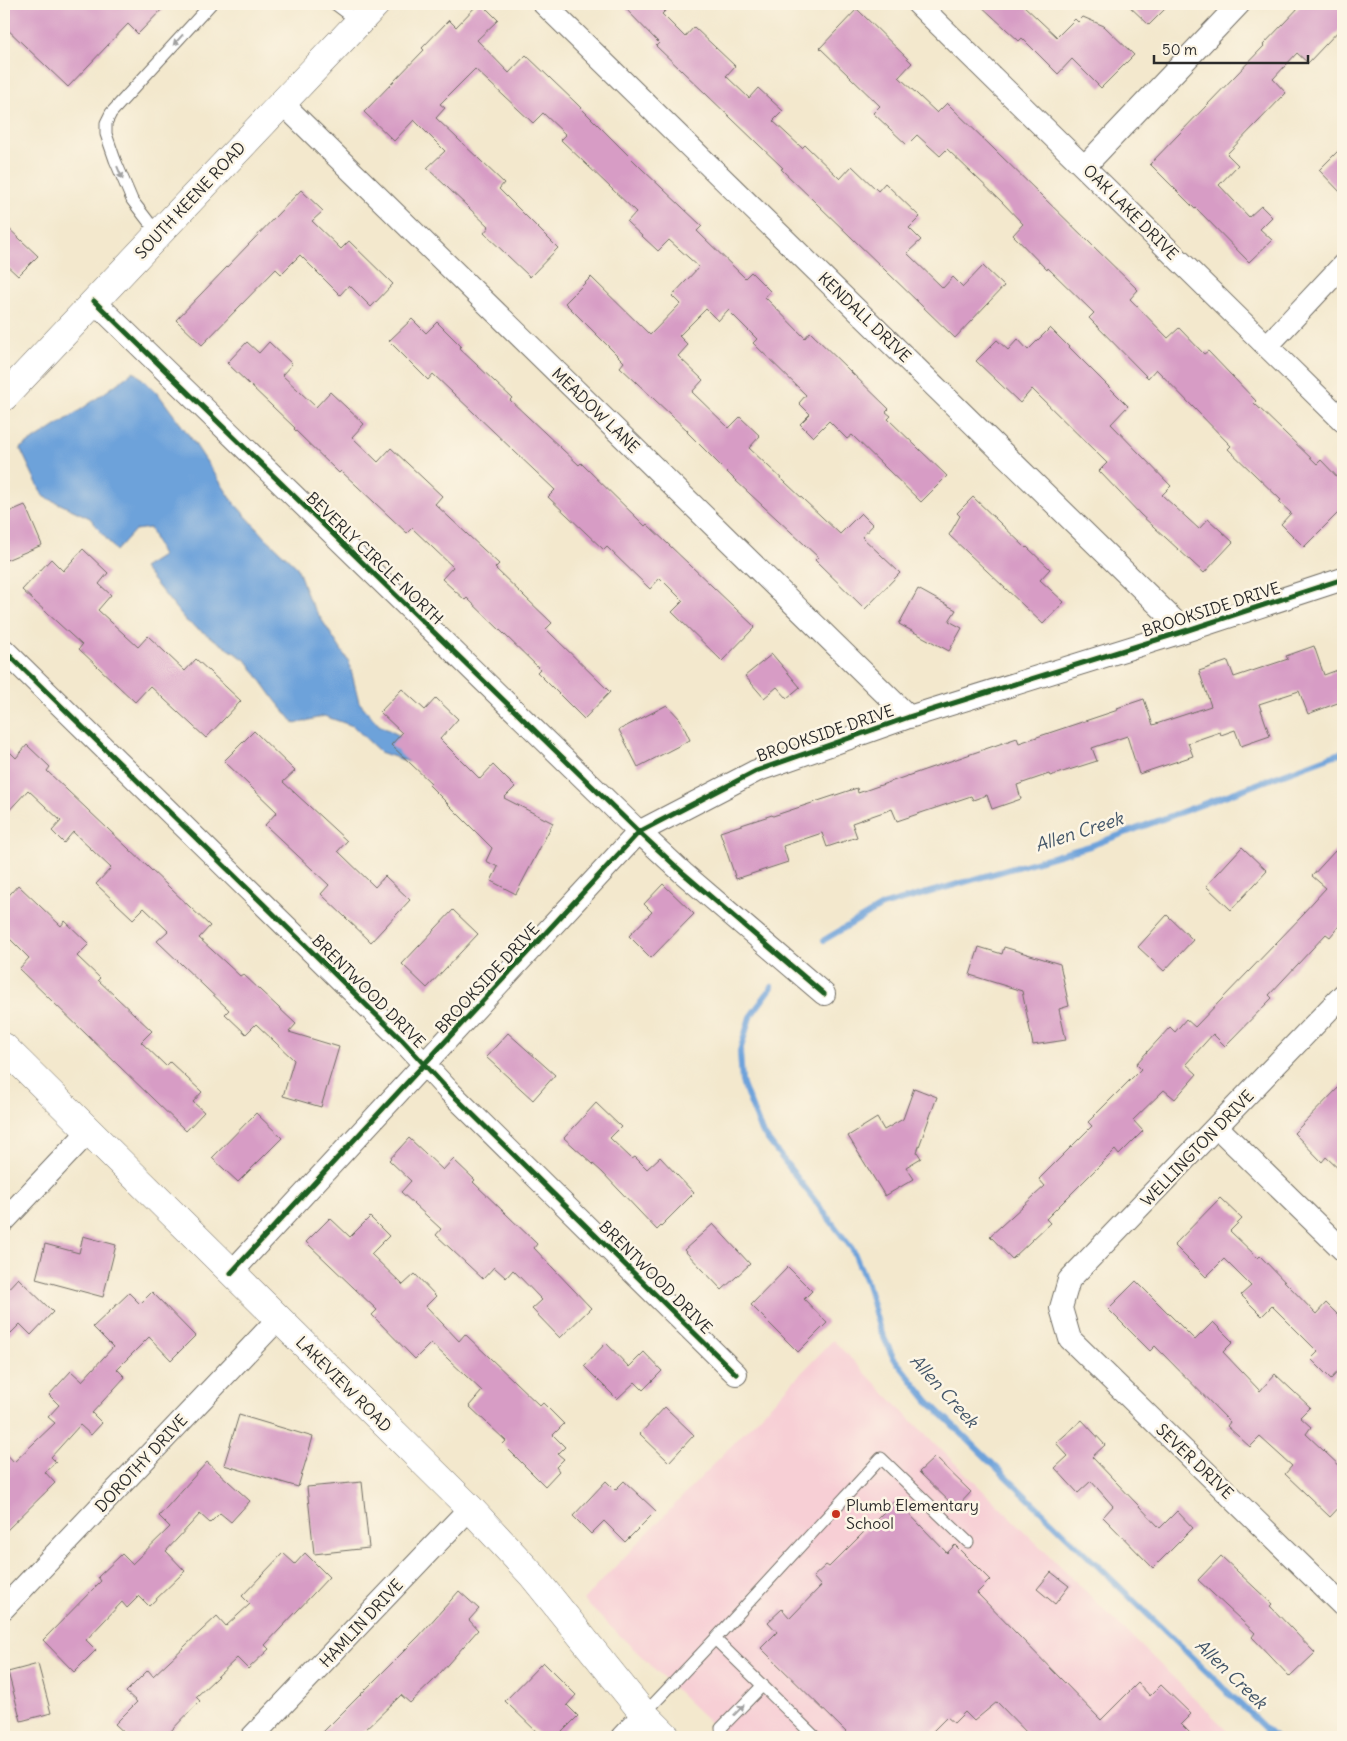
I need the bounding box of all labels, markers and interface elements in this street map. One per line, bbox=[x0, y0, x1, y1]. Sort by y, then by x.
scale bar bbox=[1154, 32, 1308, 64]
one-way arrow bbox=[172, 33, 184, 45]
text: 50 m bbox=[1162, 40, 1197, 59]
street label: SOUTH KEENE ROAD bbox=[131, 137, 249, 263]
street label: OAK LAKE DRIVE bbox=[1079, 160, 1183, 264]
one-way arrow bbox=[117, 165, 125, 180]
street label: KENDALL DRIVE bbox=[815, 268, 915, 366]
street label: MEADOW LANE bbox=[548, 363, 644, 457]
street label: BEVERLY CIRCLE NORTH bbox=[302, 487, 448, 629]
street label: BROOKSIDE DRIVE bbox=[1140, 577, 1282, 641]
street label: BROOKSIDE DRIVE bbox=[754, 700, 896, 766]
water label: Allen Creek bbox=[1032, 806, 1127, 857]
street label: BROOKSIDE DRIVE bbox=[431, 919, 543, 1037]
street label: BRENTWOOD DRIVE bbox=[308, 930, 430, 1052]
street label: WELLINGTON DRIVE bbox=[1136, 1086, 1258, 1210]
street label: BRENTWOOD DRIVE bbox=[595, 1216, 717, 1338]
street label: LAKEVIEW ROAD bbox=[292, 1332, 396, 1436]
water label: Allen Creek bbox=[905, 1349, 985, 1434]
street label: DOROTHY DRIVE bbox=[91, 1410, 191, 1516]
street label: SEVER DRIVE bbox=[1152, 1419, 1238, 1503]
place label: Plumb Elementary School bbox=[846, 1495, 979, 1533]
marker: Plumb Elementary School bbox=[830, 1508, 842, 1520]
street label: HAMLIN DRIVE bbox=[315, 1575, 407, 1671]
water label: Allen Creek bbox=[1191, 1634, 1273, 1715]
one-way arrow bbox=[733, 1704, 745, 1716]

